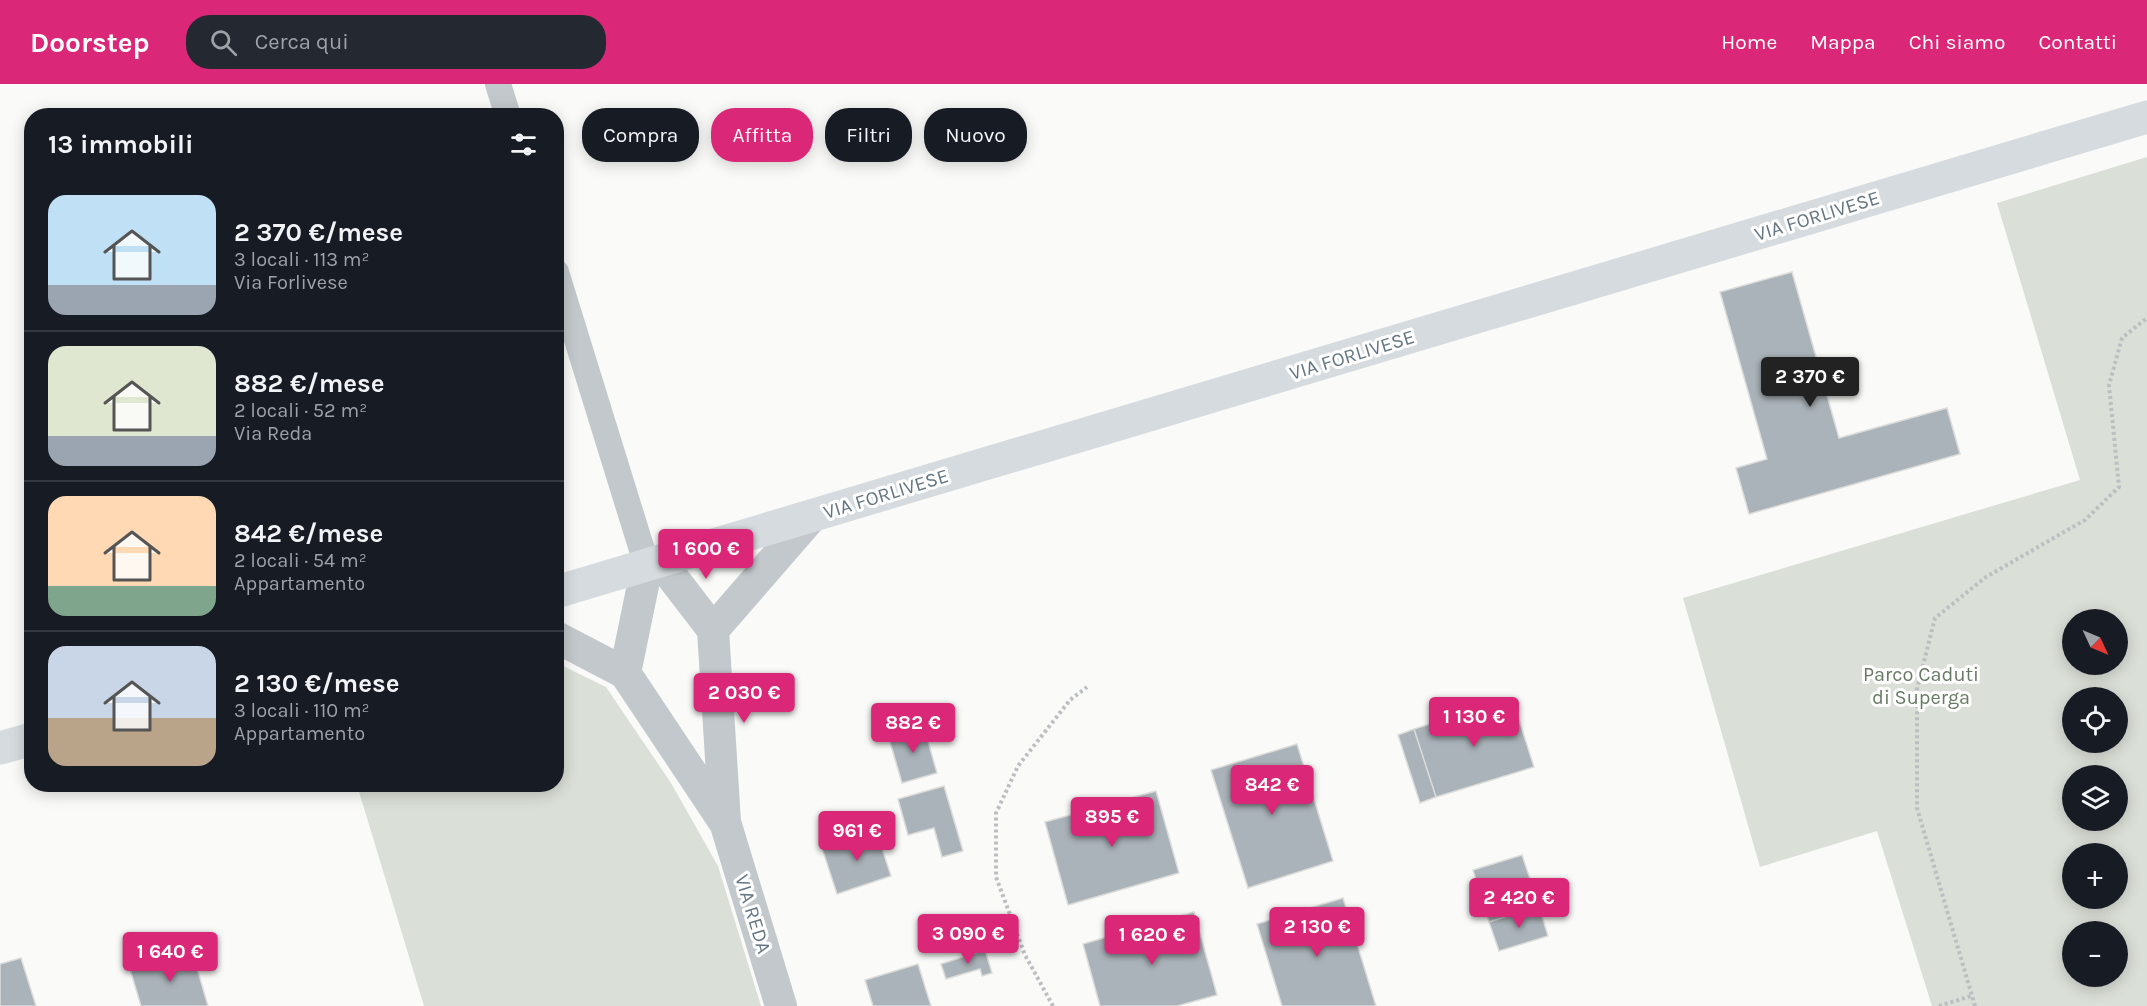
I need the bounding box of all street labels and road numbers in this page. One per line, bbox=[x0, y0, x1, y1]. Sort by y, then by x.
street label: VIA FORLIVESE bbox=[1752, 186, 1882, 246]
street label: VIA FORLIVESE bbox=[1287, 325, 1417, 385]
street label: VIA FORLIVESE bbox=[821, 464, 951, 524]
street label: VIA REDA bbox=[730, 872, 776, 956]

